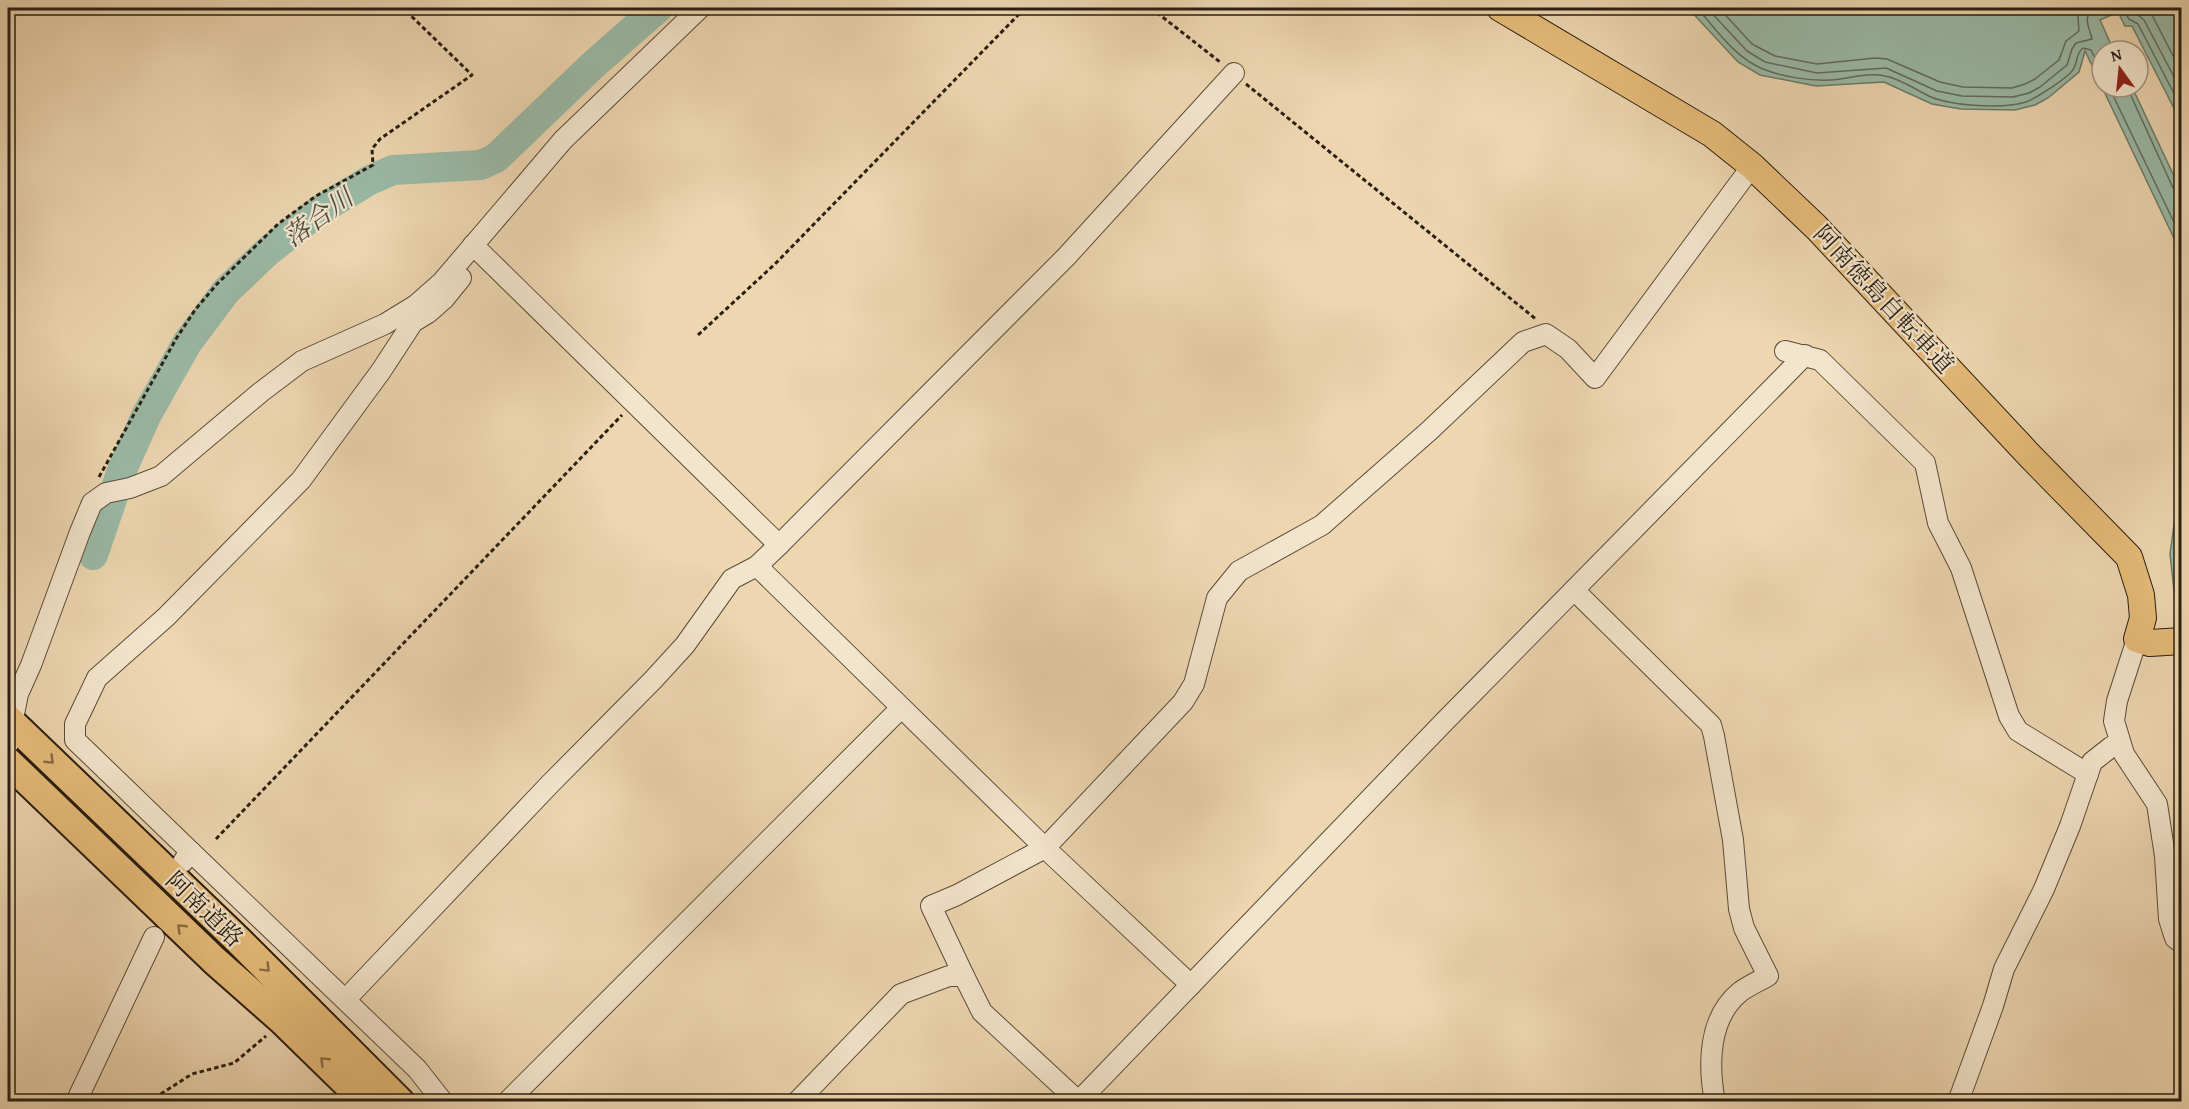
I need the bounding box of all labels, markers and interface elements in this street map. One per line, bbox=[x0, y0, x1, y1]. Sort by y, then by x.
north arrow bbox=[2090, 39, 2150, 99]
text: N bbox=[2108, 41, 2125, 67]
water label: 落合川 bbox=[275, 177, 363, 256]
street label: 阿南徳島自転車道 bbox=[1806, 217, 1962, 381]
one-way arrow bbox=[42, 752, 53, 763]
street label: 阿南道路 bbox=[158, 863, 252, 955]
one-way arrow bbox=[178, 924, 188, 935]
one-way arrow bbox=[259, 961, 270, 971]
one-way arrow bbox=[320, 1057, 331, 1068]

